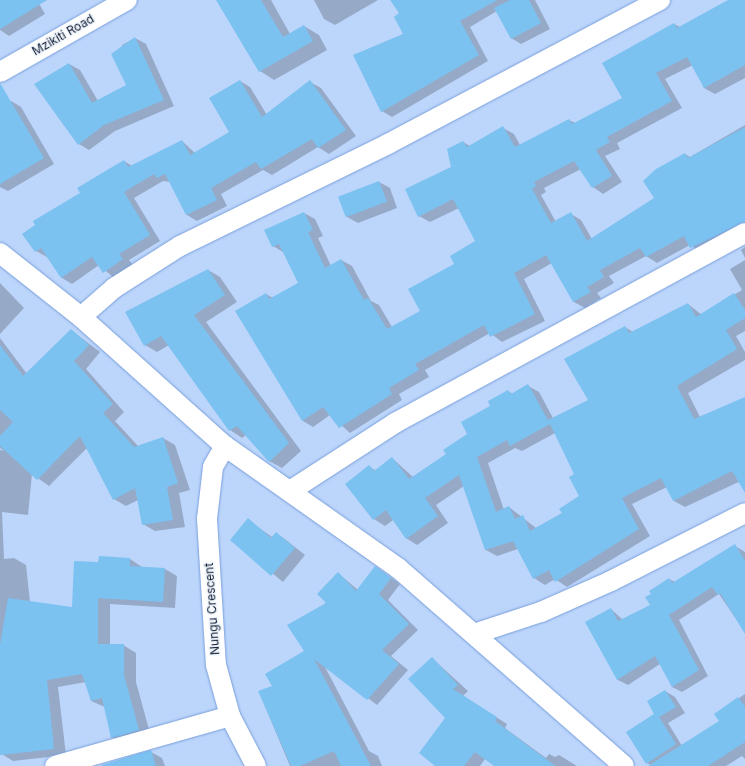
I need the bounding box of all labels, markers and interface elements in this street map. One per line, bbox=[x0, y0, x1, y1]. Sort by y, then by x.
street label: Mzikiti Road bbox=[30, 12, 96, 58]
street label: Nungu Crescent bbox=[202, 562, 222, 656]

